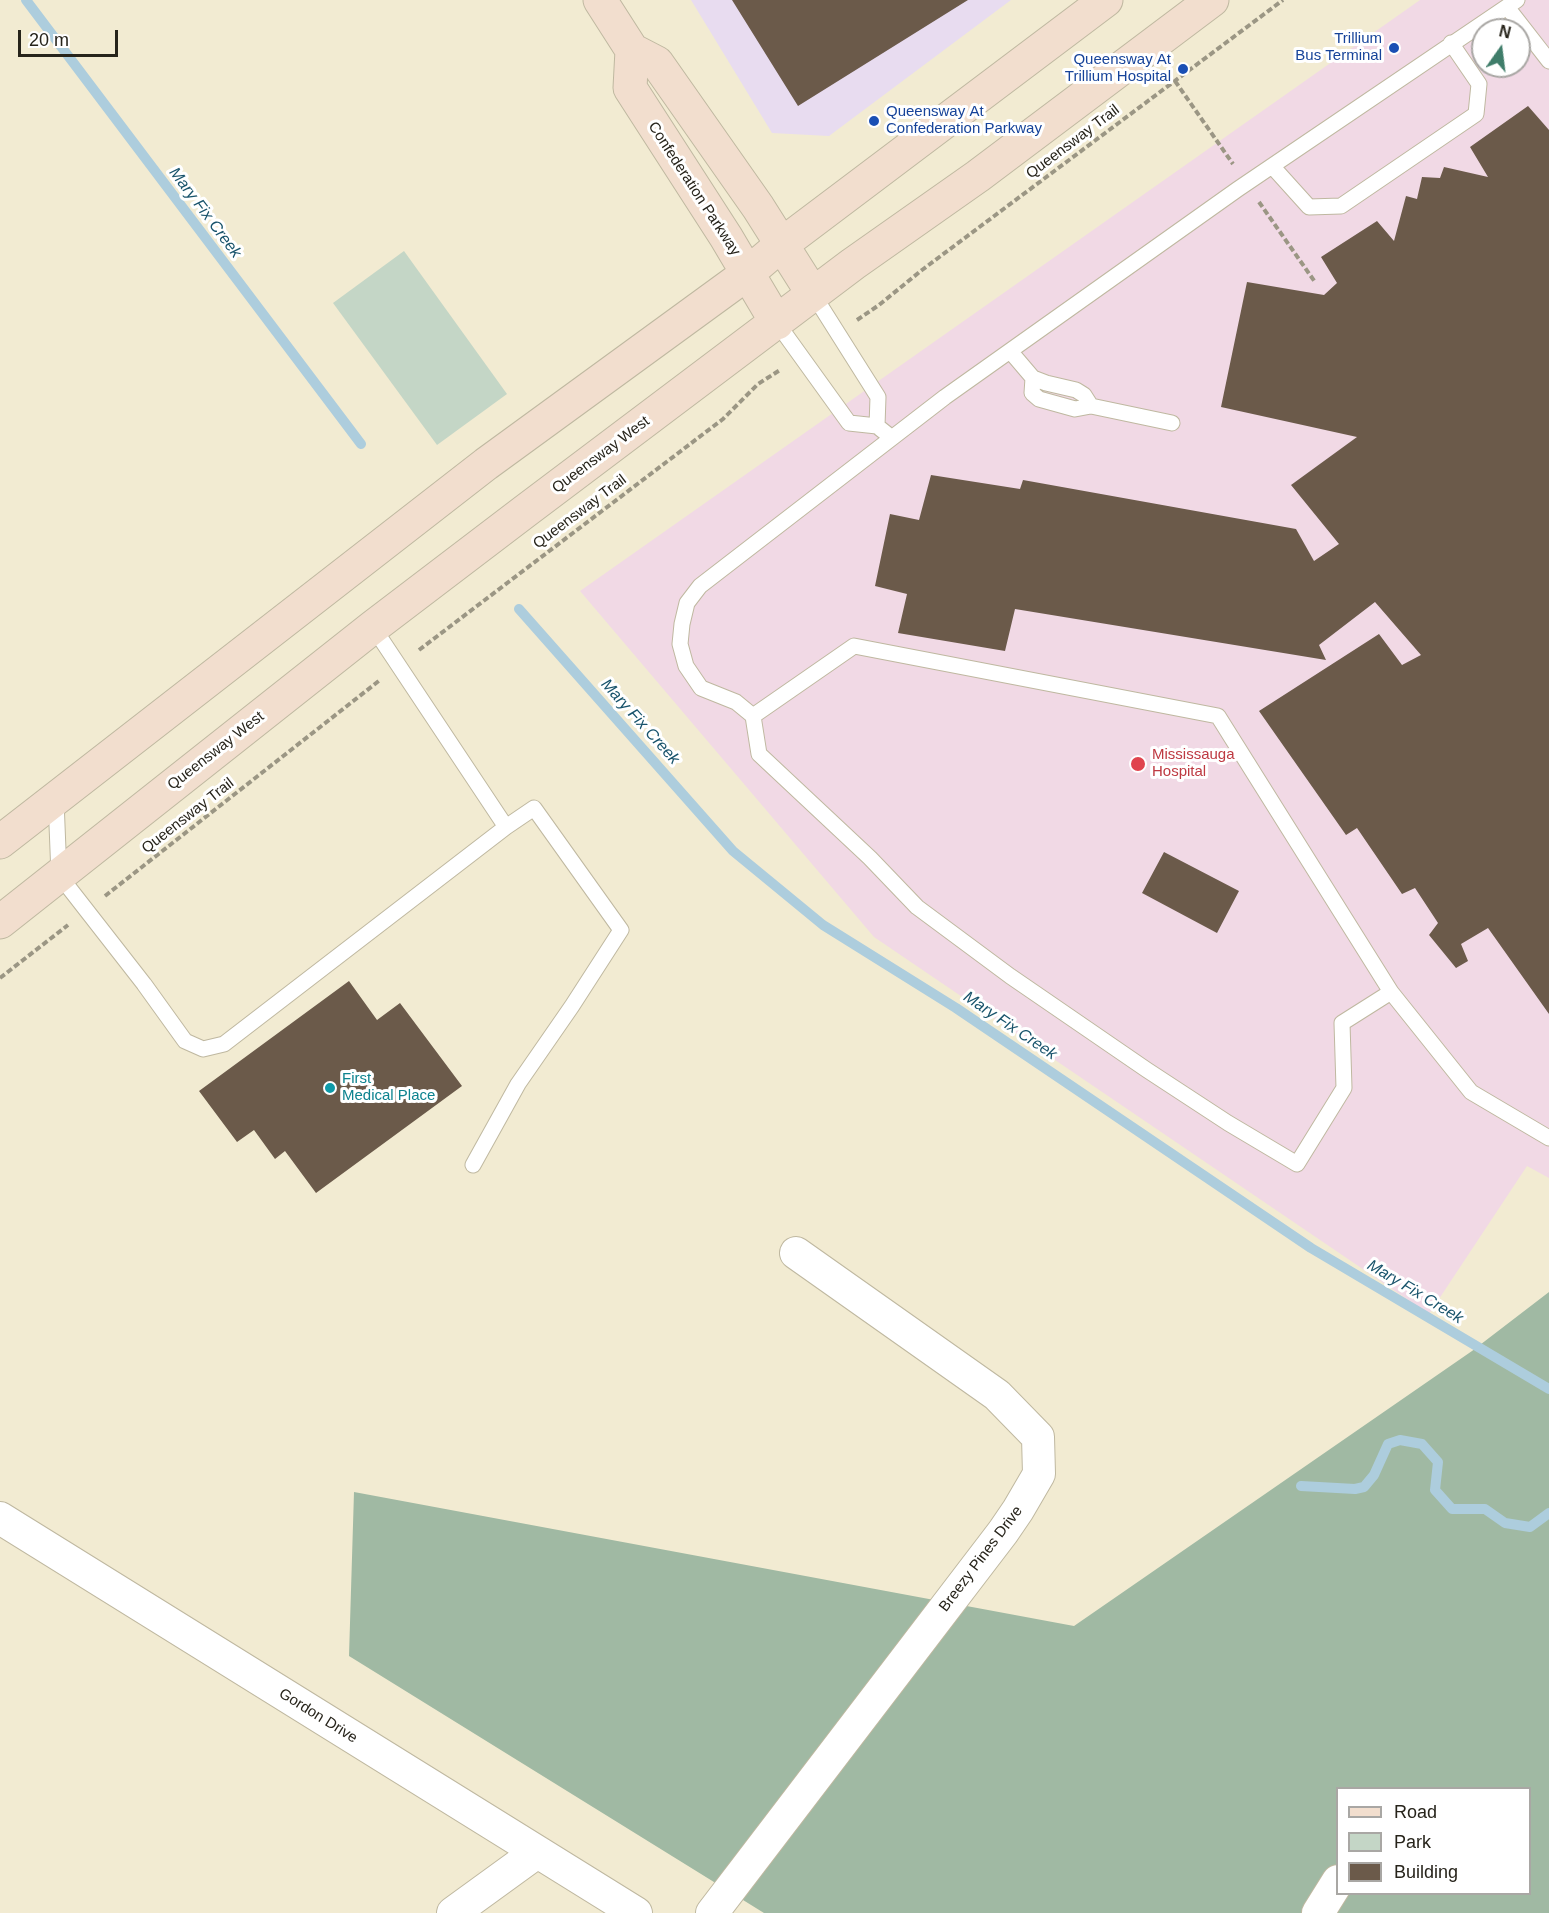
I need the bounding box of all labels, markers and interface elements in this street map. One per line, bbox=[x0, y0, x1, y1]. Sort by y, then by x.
scale bar bbox=[21, 18, 122, 56]
north arrow bbox=[1471, 18, 1531, 78]
text: N bbox=[1497, 22, 1513, 42]
text: 20 m bbox=[29, 30, 69, 50]
place label: Trillium Bus Terminal bbox=[1295, 30, 1382, 65]
marker: Trillium Bus Terminal bbox=[1387, 41, 1401, 55]
place label: Queensway At Trillium Hospital bbox=[1065, 51, 1171, 86]
marker: Queensway At Trillium Hospital bbox=[1176, 62, 1190, 76]
street label: Queensway Trail bbox=[1023, 101, 1123, 183]
place label: Queensway At Confederation Parkway bbox=[886, 103, 1042, 138]
marker: Queensway At Confederation Parkway bbox=[867, 114, 881, 128]
street label: Confederation Parkway bbox=[644, 119, 744, 259]
water label: Mary Fix Creek bbox=[165, 164, 245, 262]
street label: Queensway West bbox=[549, 413, 653, 497]
street label: Queensway Trail bbox=[530, 471, 630, 553]
water label: Mary Fix Creek bbox=[597, 675, 683, 769]
street label: Queensway West bbox=[164, 708, 268, 794]
place label: Mississauga Hospital bbox=[1152, 746, 1235, 781]
marker: Mississauga Hospital bbox=[1129, 755, 1147, 773]
street label: Queensway Trail bbox=[138, 774, 238, 858]
water label: Mary Fix Creek bbox=[960, 988, 1060, 1064]
place label: First Medical Place bbox=[342, 1070, 435, 1105]
marker: First Medical Place bbox=[323, 1081, 337, 1095]
water label: Mary Fix Creek bbox=[1364, 1256, 1466, 1328]
street label: Breezy Pines Drive bbox=[935, 1503, 1027, 1615]
street label: Gordon Drive bbox=[275, 1685, 361, 1747]
legend bbox=[1336, 1787, 1531, 1895]
text: Road bbox=[1394, 1802, 1437, 1822]
text: Park bbox=[1394, 1832, 1431, 1852]
text: Building bbox=[1394, 1862, 1458, 1882]

